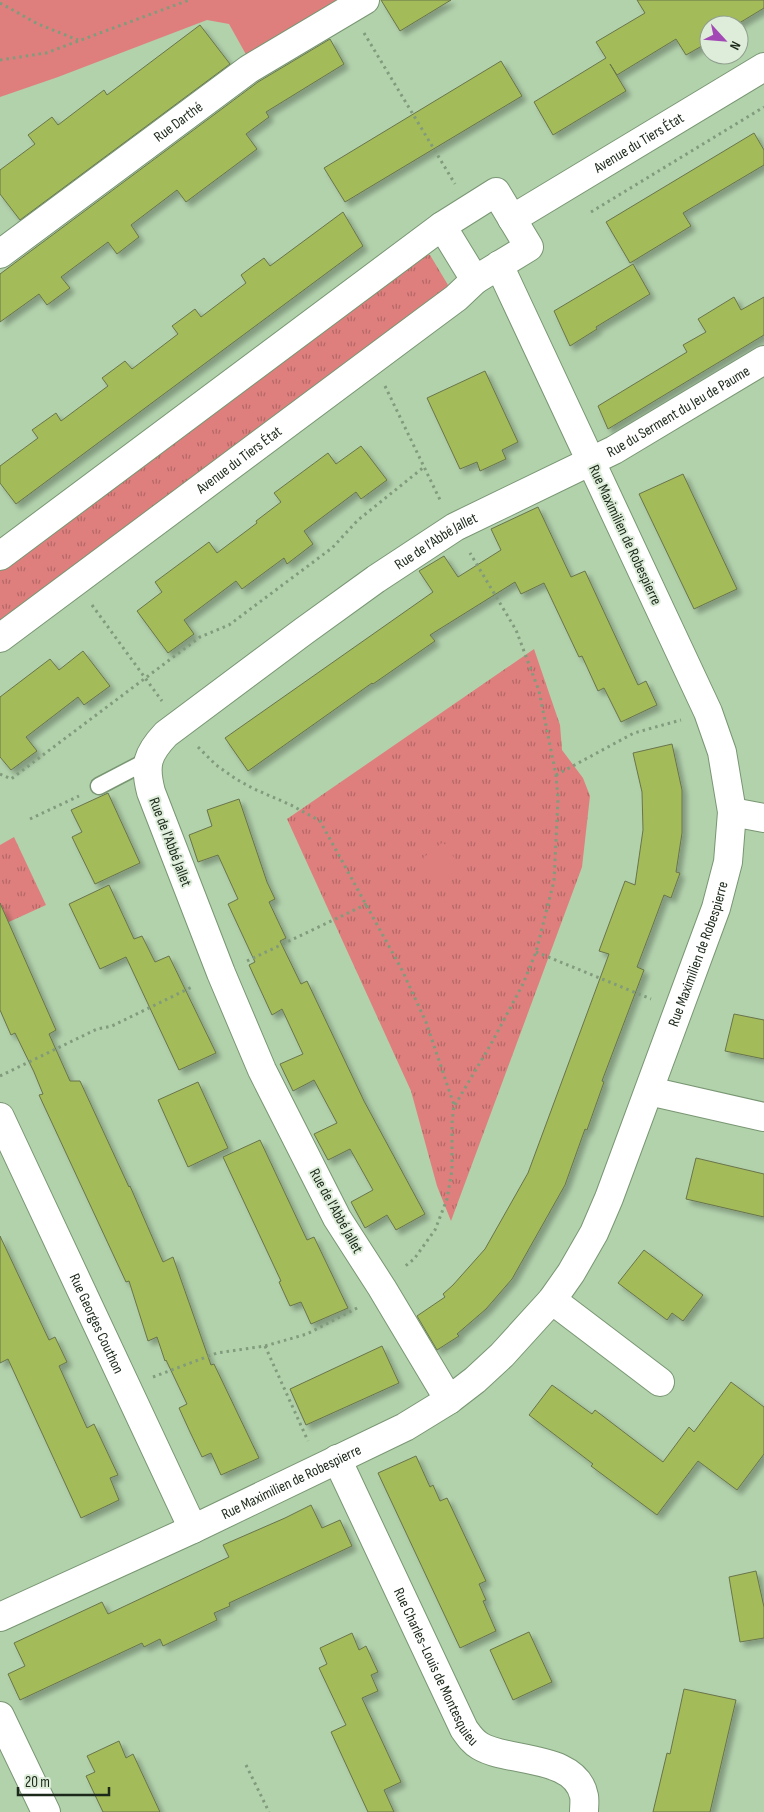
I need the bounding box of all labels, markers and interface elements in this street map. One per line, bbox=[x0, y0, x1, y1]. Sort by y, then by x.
north arrow bbox=[699, 15, 749, 65]
text: N bbox=[726, 38, 745, 53]
street label: Rue Darthé bbox=[150, 97, 206, 146]
street label: Avenue du Tiers État bbox=[589, 108, 688, 178]
street label: Rue du Serment du Jeu de Paume bbox=[604, 361, 753, 462]
street label: Avenue du Tiers État bbox=[192, 421, 286, 499]
street label: Rue Maximilien de Robespierre bbox=[584, 462, 666, 608]
street label: Rue de l'Abbé Jallet bbox=[391, 508, 481, 574]
street label: Rue de l'Abbé Jallet bbox=[144, 795, 196, 890]
street label: Rue Maximilien de Robespierre bbox=[664, 879, 732, 1029]
street label: Rue de l'Abbé Jallet bbox=[305, 1165, 367, 1257]
street label: Rue Georges Couthon bbox=[65, 1270, 128, 1377]
street label: Rue Maximilien de Robespierre bbox=[218, 1440, 364, 1523]
street label: Rue Charles-Louis de Montesquieu bbox=[389, 1585, 482, 1750]
scale bar bbox=[18, 1764, 109, 1796]
text: 20 m bbox=[25, 1773, 50, 1792]

